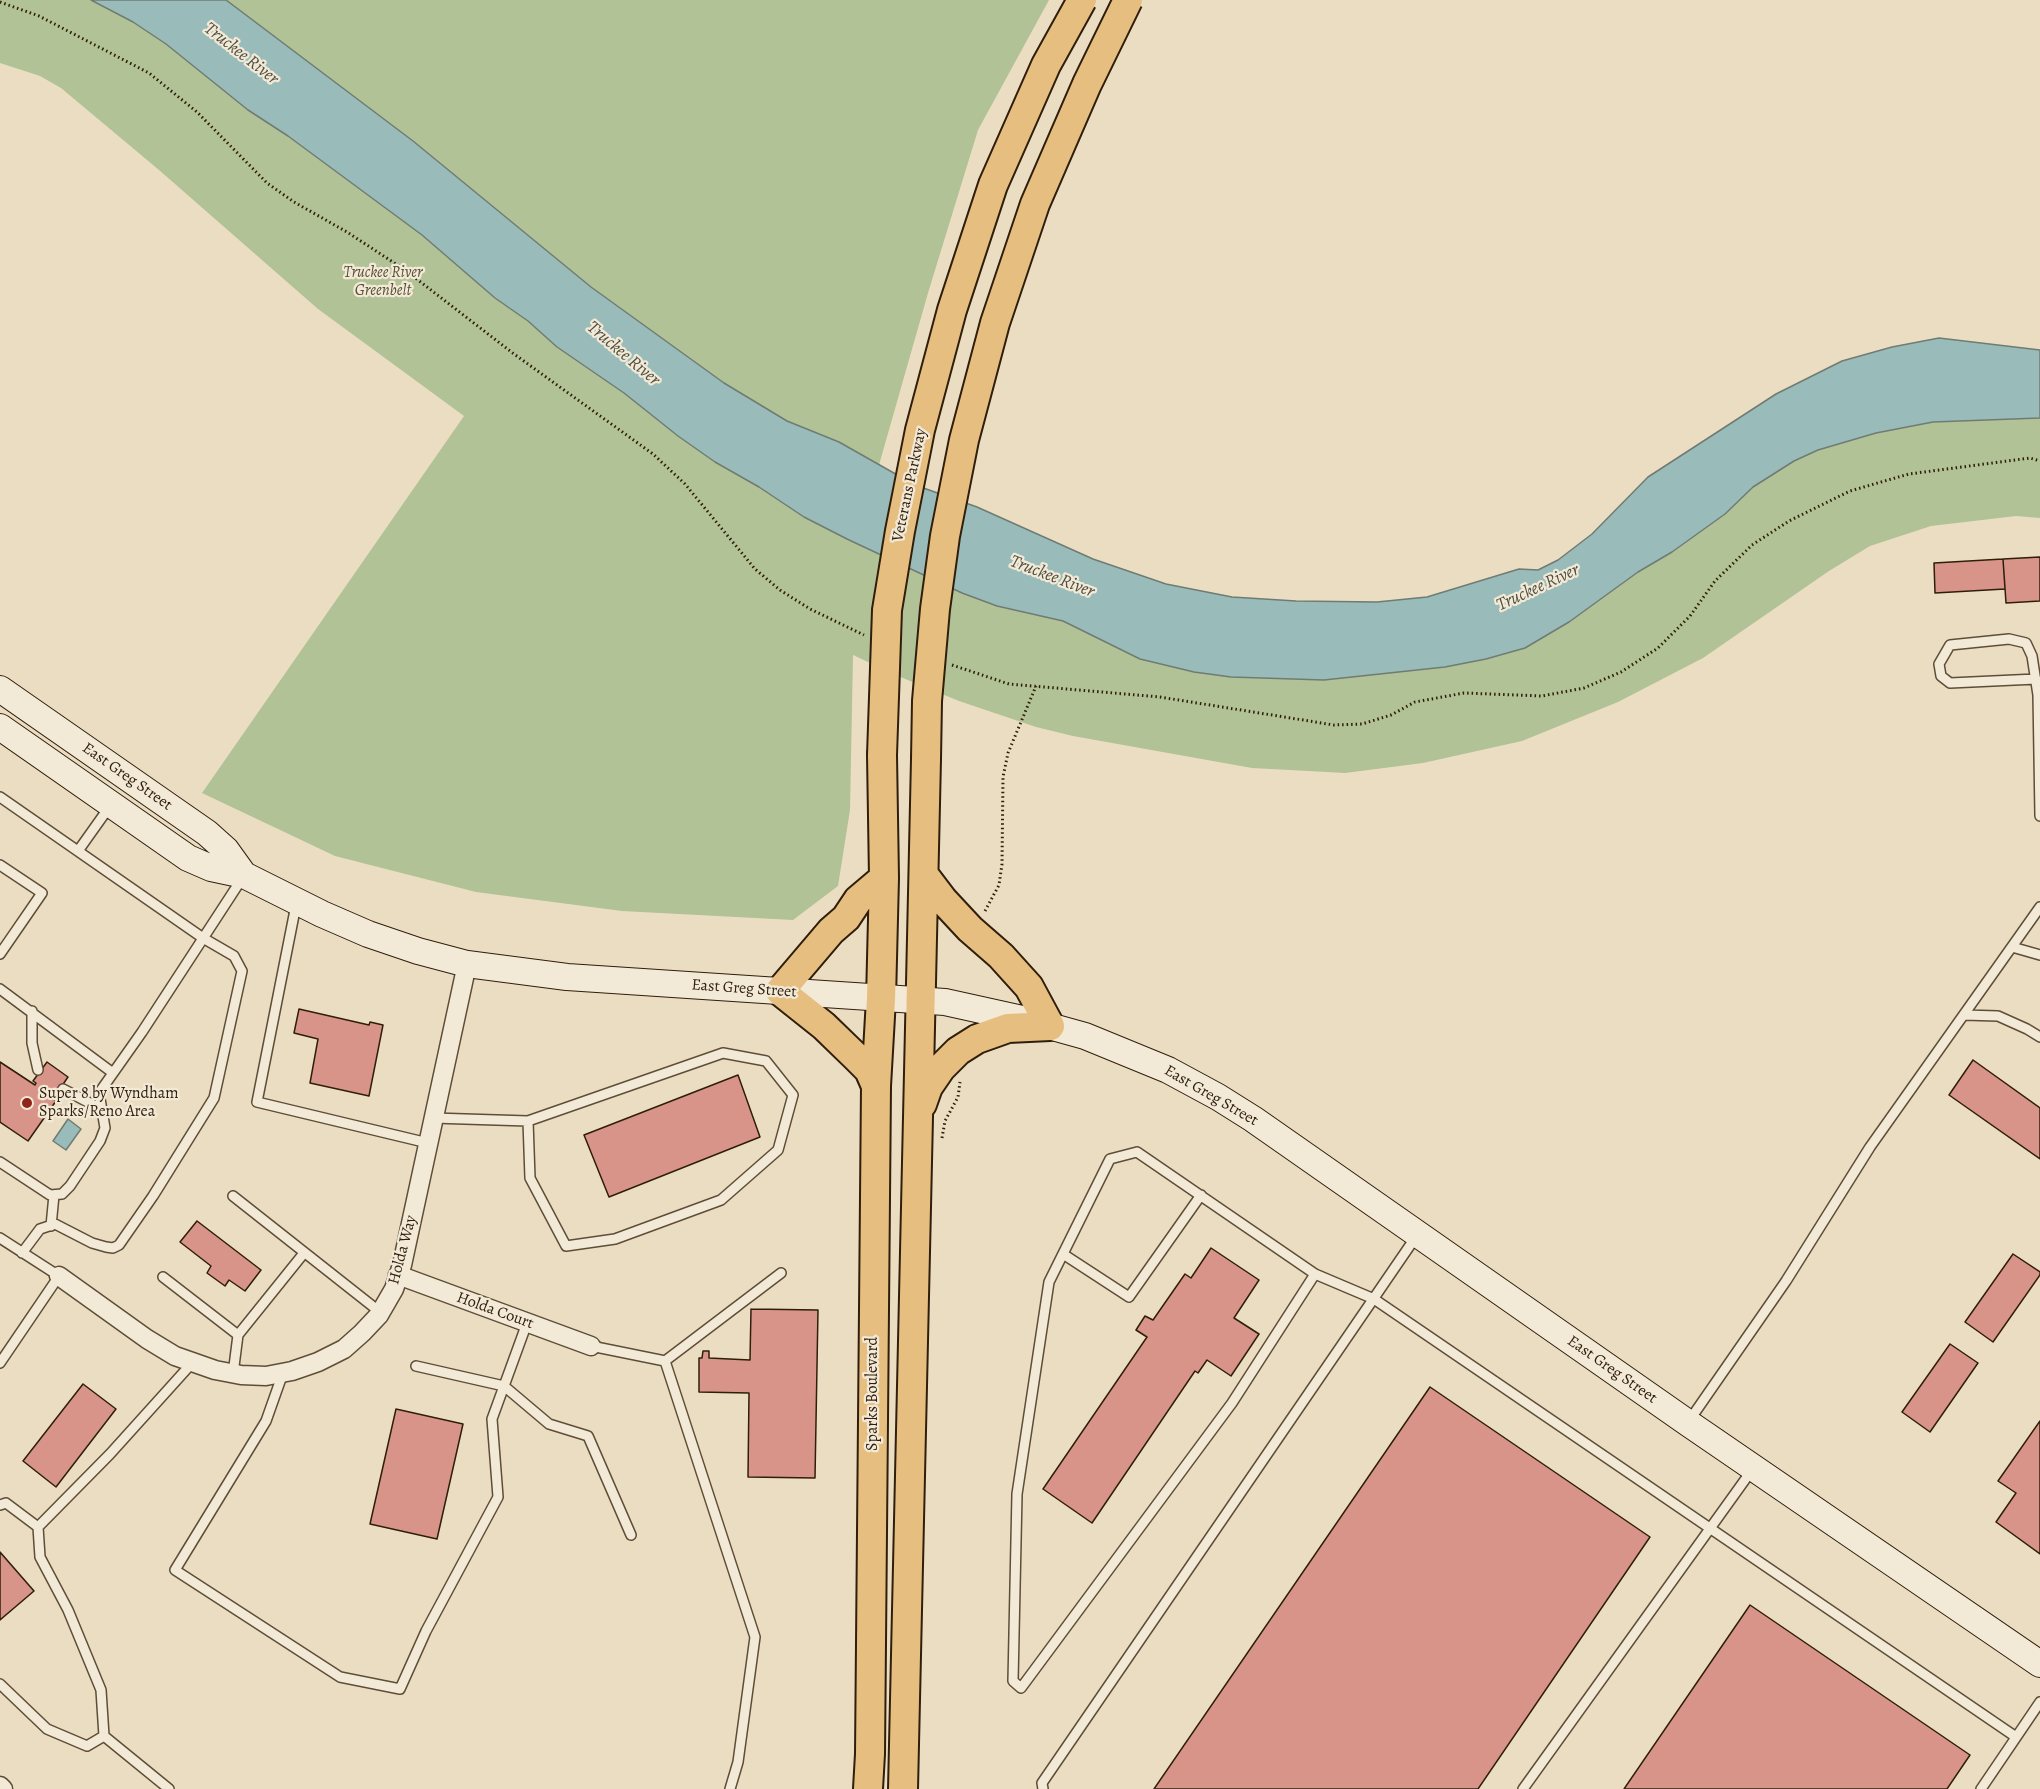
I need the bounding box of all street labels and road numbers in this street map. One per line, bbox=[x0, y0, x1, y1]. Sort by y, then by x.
street label: Veterans Parkway bbox=[889, 427, 931, 543]
street label: East Greg Street bbox=[78, 739, 176, 815]
street label: East Greg Street bbox=[691, 976, 797, 1002]
street label: East Greg Street bbox=[1161, 1061, 1261, 1131]
street label: Holda Way bbox=[385, 1213, 421, 1287]
street label: Holda Court bbox=[454, 1288, 536, 1334]
street label: East Greg Street bbox=[1563, 1332, 1661, 1408]
street label: Sparks Boulevard bbox=[863, 1337, 883, 1451]

